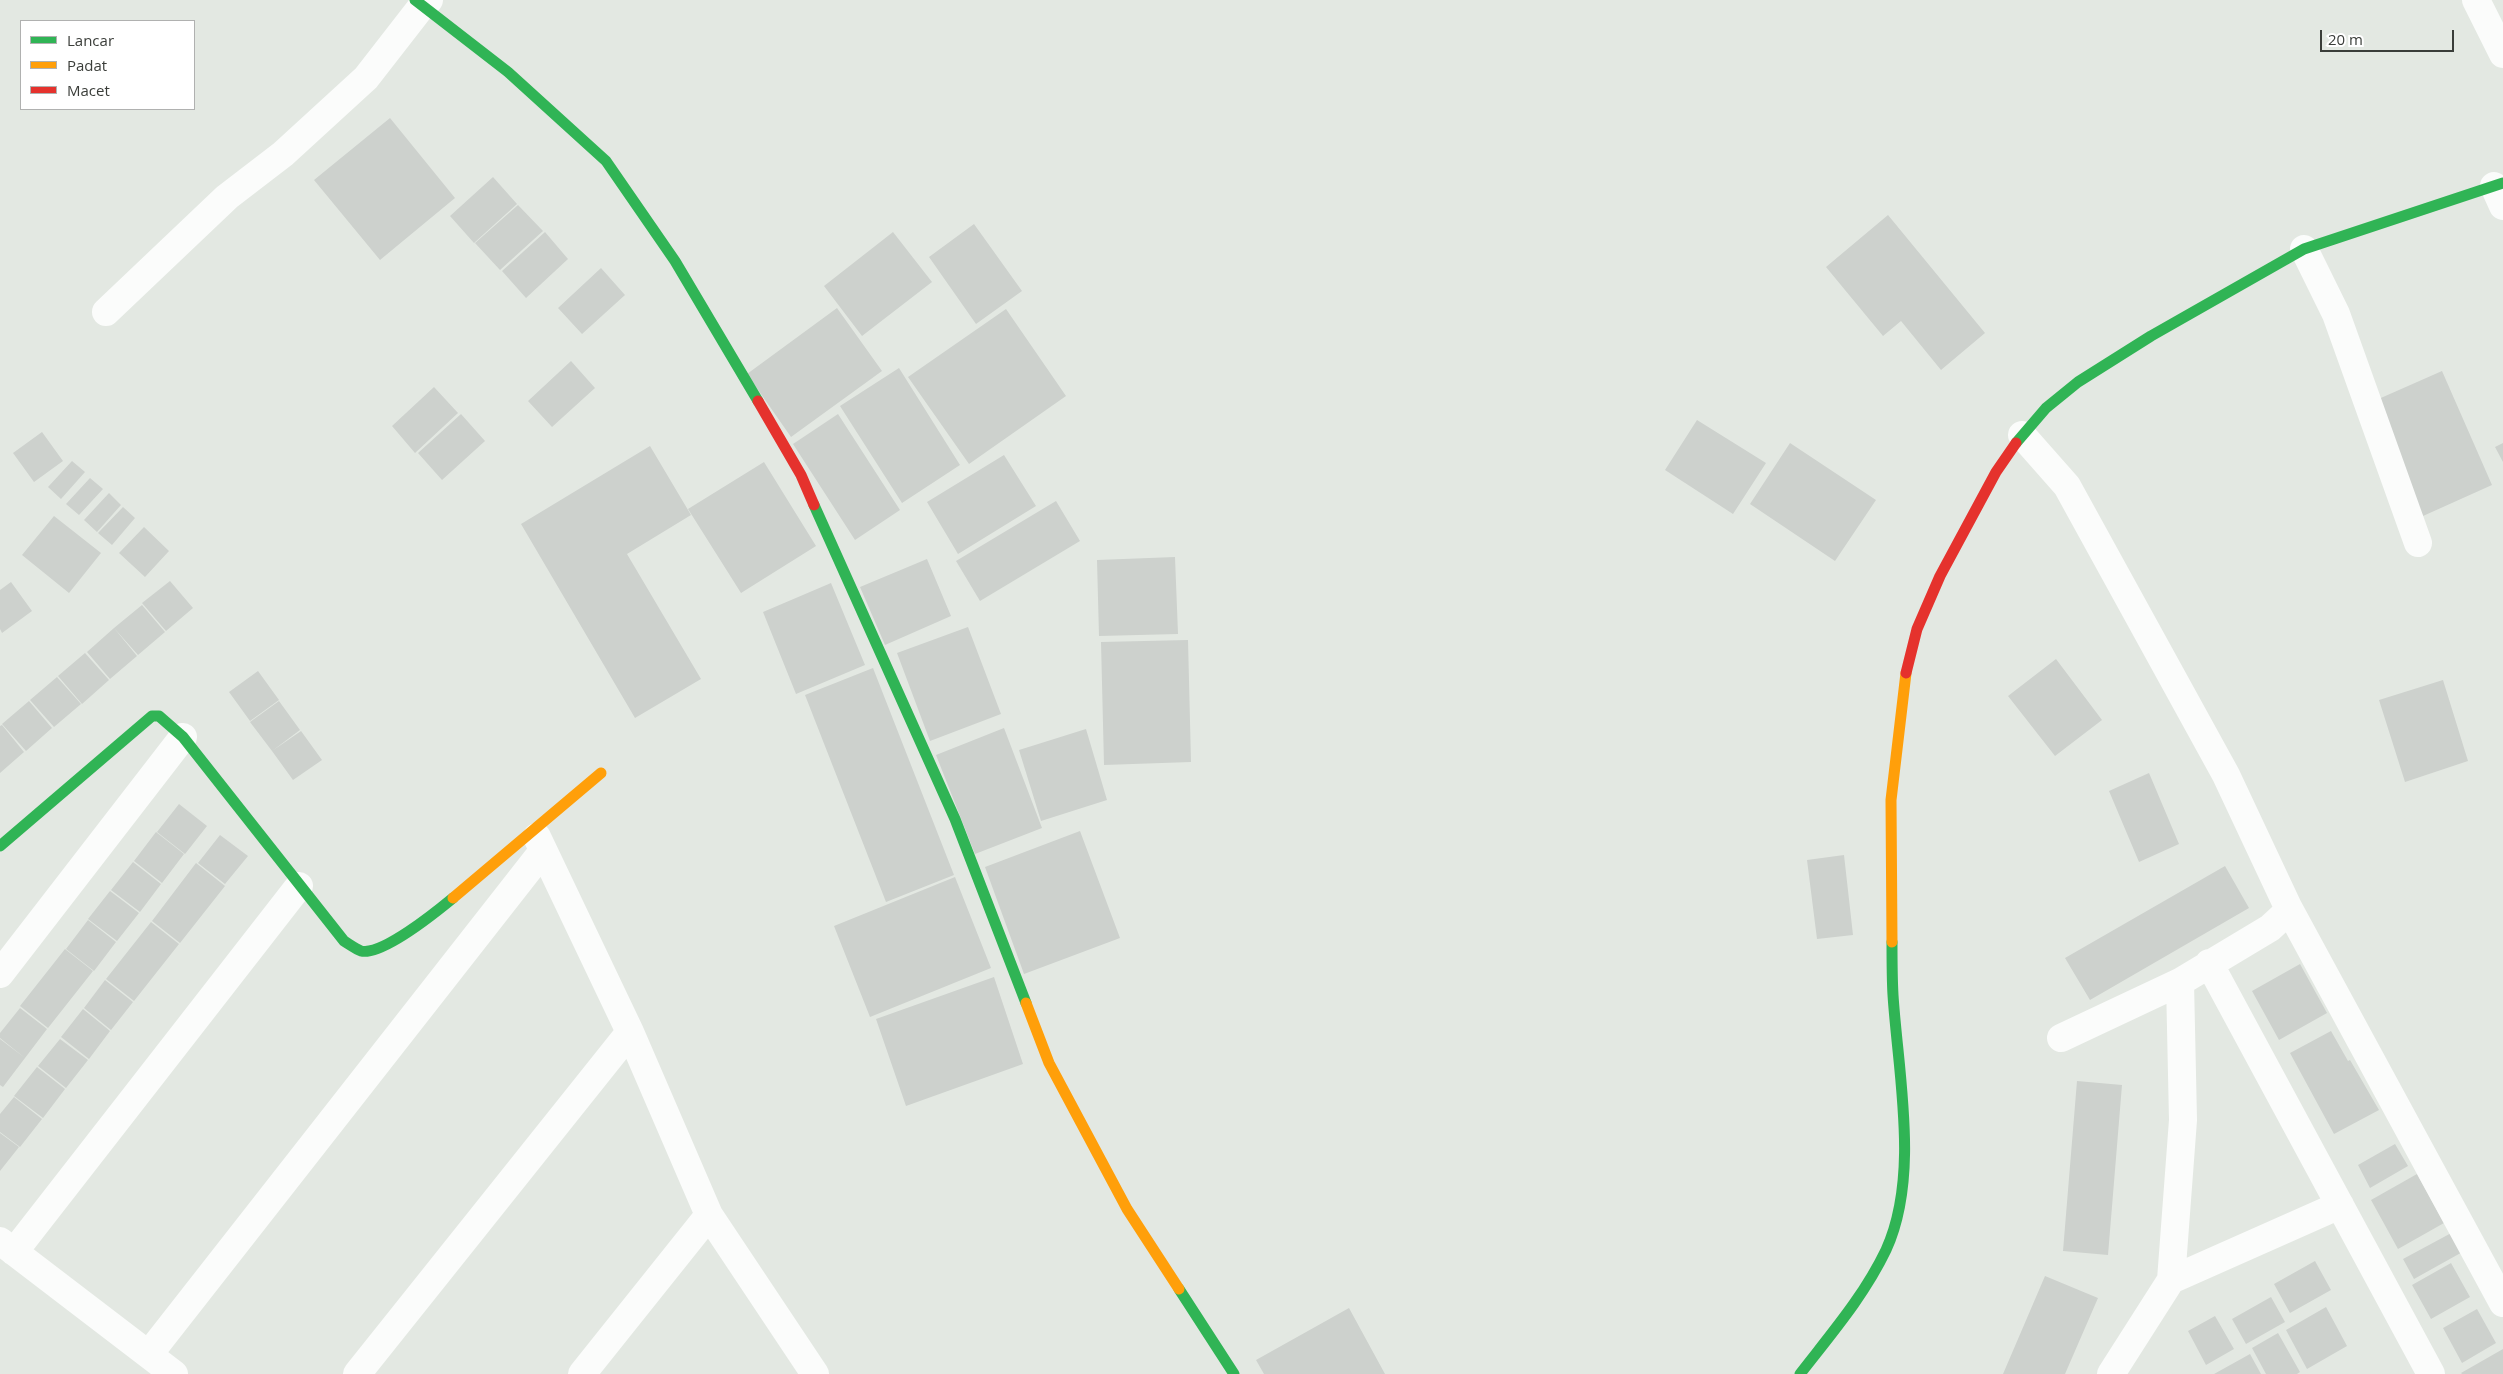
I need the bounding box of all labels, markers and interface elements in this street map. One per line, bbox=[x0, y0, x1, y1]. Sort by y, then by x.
legend bbox=[20, 20, 195, 110]
scale bar bbox=[2323, 20, 2457, 52]
text: 20 m bbox=[2328, 29, 2363, 49]
text: Lancar bbox=[67, 30, 114, 50]
text: Padat bbox=[67, 55, 107, 75]
text: Macet bbox=[67, 80, 110, 100]

